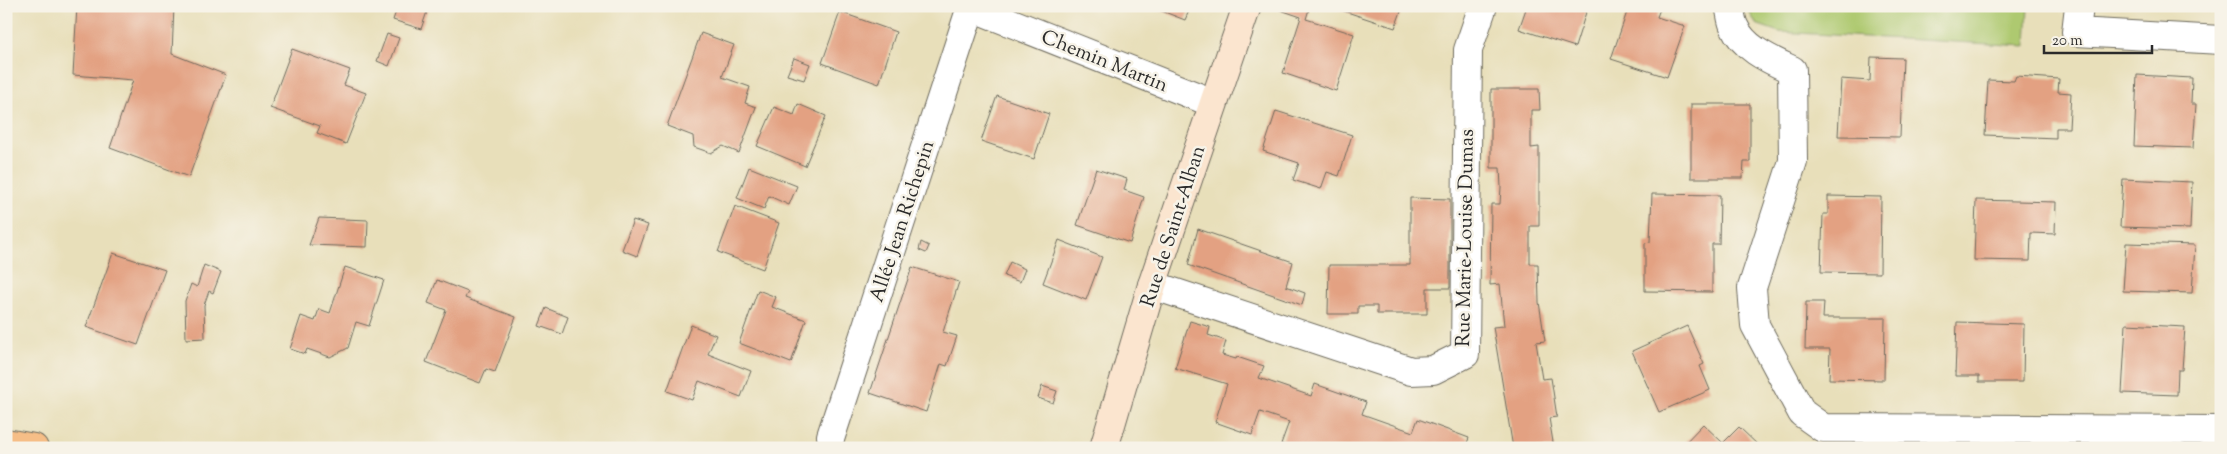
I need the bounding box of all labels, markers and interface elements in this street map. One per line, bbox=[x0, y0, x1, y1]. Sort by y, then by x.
scale bar bbox=[2044, 22, 2152, 54]
street label: Chemin Martin bbox=[1036, 24, 1172, 101]
text: 20 m bbox=[2052, 31, 2083, 52]
street label: Rue Marie-Louise Dumas bbox=[1450, 129, 1483, 347]
street label: Allée Jean Richepin bbox=[864, 137, 943, 306]
street label: Rue de Saint-Alban bbox=[1135, 142, 1214, 311]

